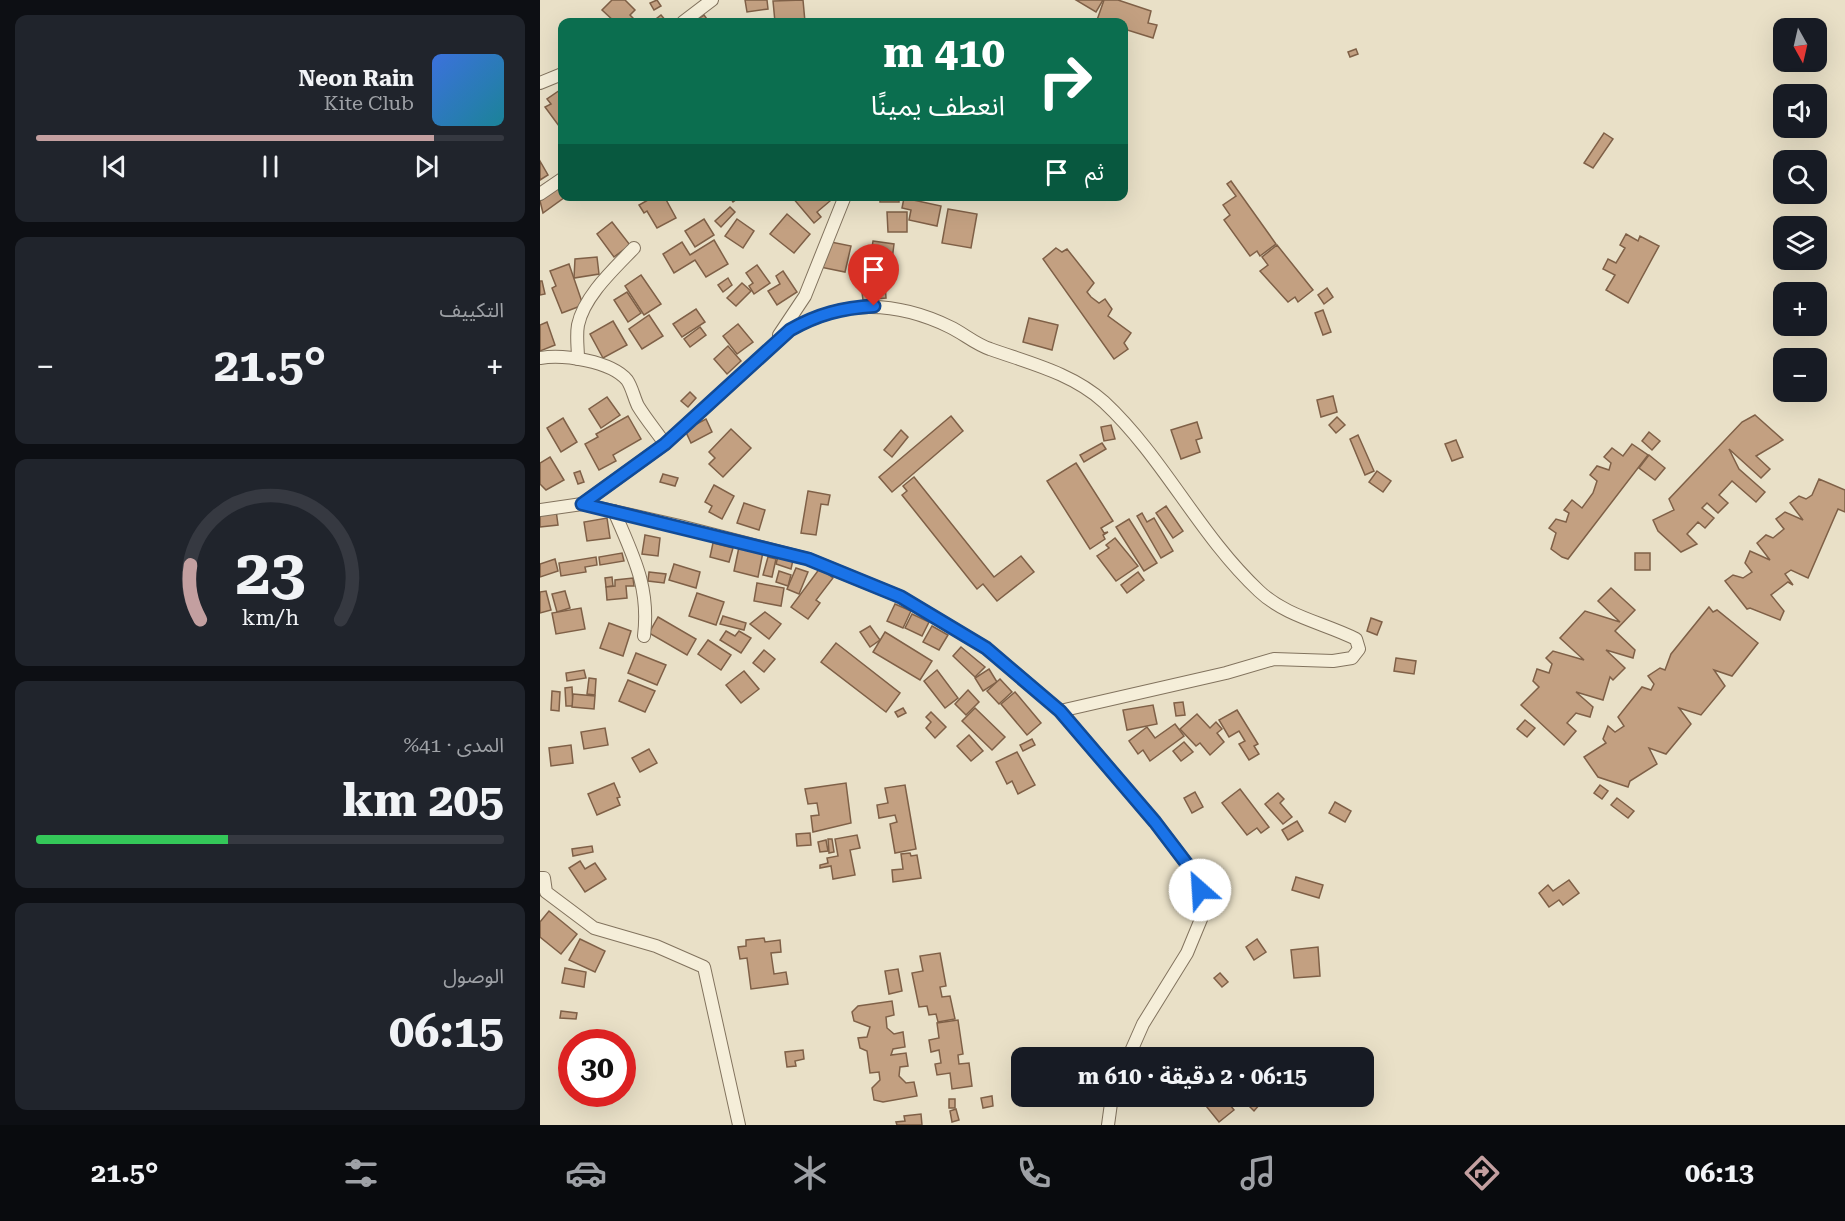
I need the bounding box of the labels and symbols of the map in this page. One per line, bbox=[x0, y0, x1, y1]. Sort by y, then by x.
north arrow bbox=[1773, 18, 1827, 72]
pin bbox=[848, 244, 899, 306]
position arrow bbox=[1168, 858, 1232, 922]
speed limit sign: 30 bbox=[558, 1029, 636, 1107]

